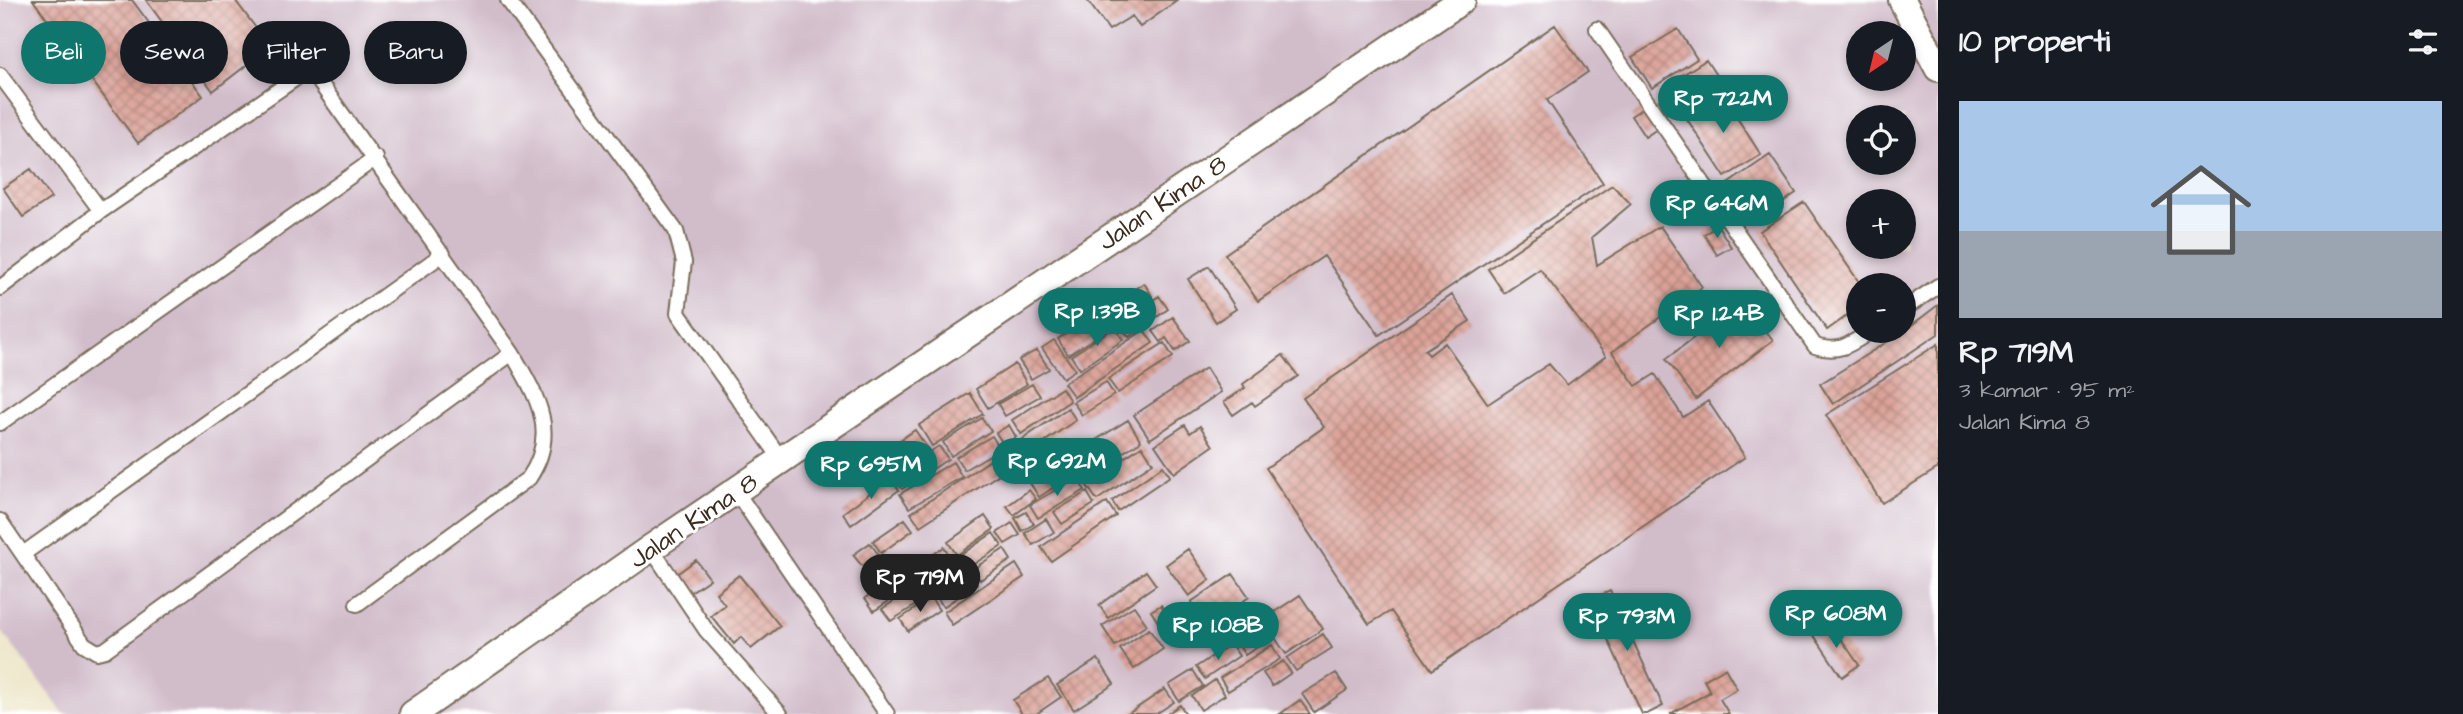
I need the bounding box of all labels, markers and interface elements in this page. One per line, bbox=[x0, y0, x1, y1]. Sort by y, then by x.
chip: Beli bbox=[21, 21, 106, 84]
chip: Sewa bbox=[120, 21, 228, 84]
chip: Filter bbox=[242, 21, 350, 84]
chip: Baru bbox=[364, 21, 467, 84]
north arrow bbox=[1846, 21, 1916, 91]
map controls bbox=[1846, 21, 1916, 343]
text: 10 properti bbox=[1959, 21, 2110, 63]
icon: filters bbox=[2404, 23, 2442, 61]
pin: Rp 722M bbox=[1658, 76, 1788, 135]
text: Rp 722M bbox=[1674, 82, 1772, 114]
button: locate bbox=[1846, 105, 1916, 175]
street label: Jalan Kima 8 bbox=[1091, 146, 1234, 259]
icon: home bbox=[2138, 147, 2264, 273]
pin: Rp 646M bbox=[1652, 180, 1782, 240]
text: Rp 646M bbox=[1666, 187, 1768, 219]
button: + bbox=[1846, 189, 1916, 259]
button: − bbox=[1846, 273, 1916, 343]
pin: Rp 1.39B bbox=[1025, 288, 1169, 348]
pin: Rp 1.24B bbox=[1647, 290, 1791, 350]
text: Rp 1.39B bbox=[1054, 295, 1140, 327]
text: Rp 1.24B bbox=[1674, 297, 1764, 329]
text: Rp 719M bbox=[1959, 332, 2073, 374]
text: 3 kamar · 95 m² bbox=[1959, 374, 2135, 406]
text: Jalan Kima 8 bbox=[1959, 406, 2090, 438]
pin: Rp 692M bbox=[992, 438, 1122, 498]
pin: Rp 695M bbox=[806, 442, 936, 501]
text: Rp 692M bbox=[1008, 445, 1106, 477]
text: Rp 695M bbox=[820, 448, 922, 480]
street label: Jalan Kima 8 bbox=[622, 464, 765, 577]
pin: Rp 719M bbox=[855, 554, 985, 614]
text: Rp 719M bbox=[876, 561, 964, 593]
pin: Rp 608M bbox=[1771, 590, 1901, 650]
pin: Rp 793M bbox=[1562, 594, 1692, 653]
text: Rp 608M bbox=[1785, 597, 1887, 629]
text: Rp 793M bbox=[1579, 600, 1675, 632]
pin: Rp 1.08B bbox=[1146, 602, 1290, 662]
text: Rp 1.08B bbox=[1173, 609, 1263, 641]

